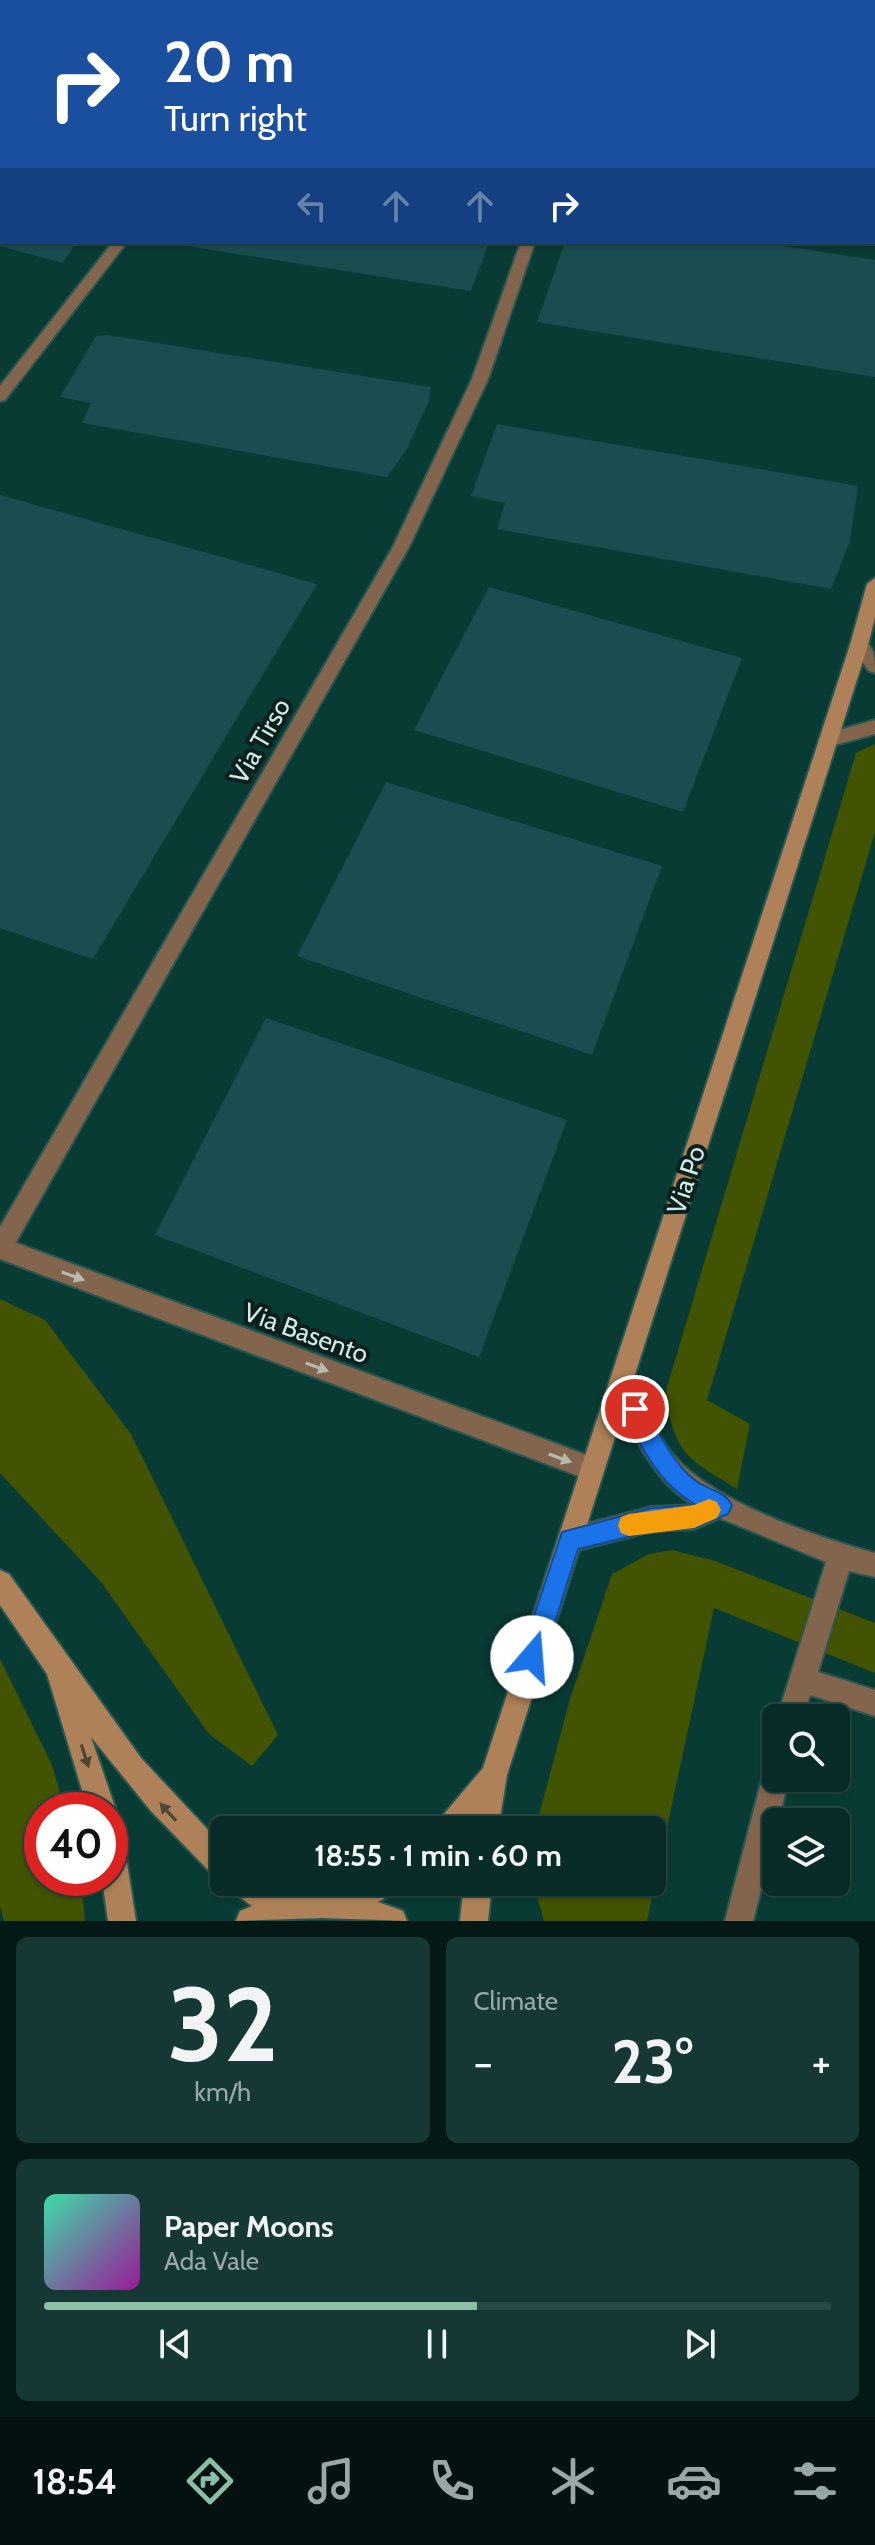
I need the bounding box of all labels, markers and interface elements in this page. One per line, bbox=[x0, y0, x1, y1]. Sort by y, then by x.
text: 20 m bbox=[164, 28, 294, 96]
icon: right bbox=[32, 32, 136, 136]
text: Turn right bbox=[164, 96, 307, 140]
icon: left bbox=[290, 184, 334, 228]
icon: ahead bbox=[374, 184, 418, 228]
icon: ahead bbox=[458, 184, 502, 228]
icon: right bbox=[542, 184, 586, 228]
street label: Via Tirso bbox=[223, 693, 297, 789]
street label: Via Po bbox=[660, 1142, 712, 1218]
one-way arrow bbox=[61, 1270, 85, 1282]
street label: Via Basento bbox=[239, 1296, 373, 1370]
one-way arrow bbox=[305, 1361, 329, 1373]
pin bbox=[601, 1375, 669, 1443]
icon: arrive bbox=[613, 1387, 657, 1431]
one-way arrow bbox=[548, 1452, 572, 1464]
position arrow bbox=[490, 1615, 574, 1699]
map controls bbox=[762, 1704, 850, 1896]
button: search bbox=[762, 1704, 850, 1792]
one-way arrow bbox=[80, 1744, 92, 1768]
speed limit sign: 40 bbox=[24, 1792, 128, 1896]
one-way arrow bbox=[160, 1802, 178, 1821]
button: layers bbox=[762, 1808, 850, 1896]
text: 18:55 · 1 min · 60 m bbox=[314, 1837, 562, 1874]
text: 32 bbox=[167, 1961, 278, 2087]
text: Climate bbox=[474, 1985, 558, 2017]
text: 23° bbox=[612, 2025, 693, 2098]
text: − bbox=[474, 2036, 493, 2089]
text: + bbox=[812, 2036, 831, 2089]
text: km/h bbox=[194, 2076, 251, 2108]
text: Paper Moons bbox=[164, 2208, 334, 2245]
text: Ada Vale bbox=[164, 2245, 259, 2277]
icon: previous bbox=[153, 2322, 197, 2366]
icon: pause bbox=[415, 2322, 459, 2366]
icon: next bbox=[678, 2322, 722, 2366]
icon: directions bbox=[182, 2453, 238, 2509]
icon: music bbox=[303, 2453, 359, 2509]
icon: phone bbox=[424, 2453, 480, 2509]
icon: climate bbox=[545, 2453, 601, 2509]
icon: car bbox=[666, 2453, 722, 2509]
icon: filters bbox=[787, 2453, 843, 2509]
text: 18:54 bbox=[32, 2459, 117, 2503]

